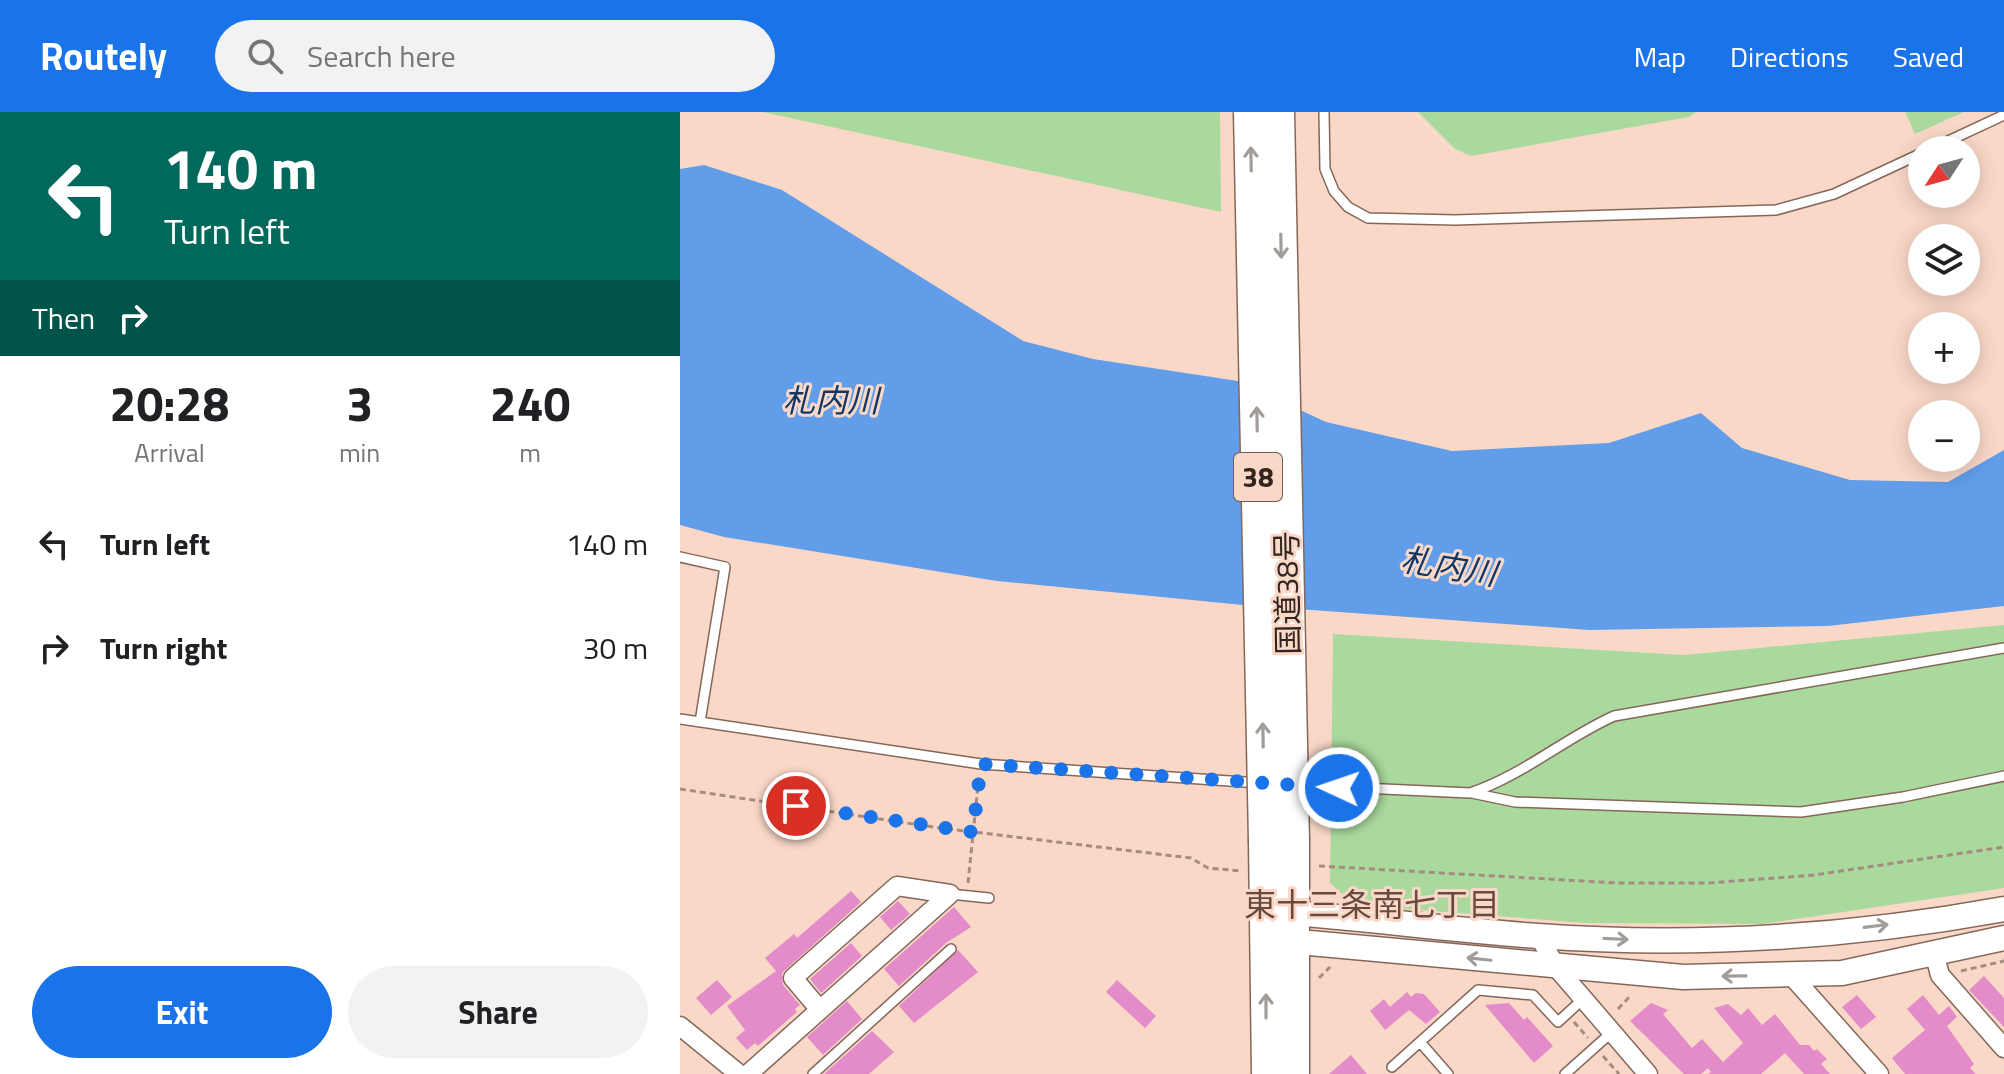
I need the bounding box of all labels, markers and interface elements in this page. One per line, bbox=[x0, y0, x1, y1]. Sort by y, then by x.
search box bbox=[215, 20, 775, 92]
text: Routely bbox=[40, 27, 167, 85]
text: Search here bbox=[307, 33, 456, 79]
icon: search bbox=[243, 34, 287, 78]
text: Map bbox=[1634, 35, 1686, 78]
text: Directions bbox=[1730, 35, 1849, 78]
text: Saved bbox=[1893, 35, 1964, 78]
text: 140 m bbox=[164, 126, 317, 211]
north arrow bbox=[1908, 136, 1980, 208]
map controls bbox=[1908, 136, 1980, 472]
icon: left bbox=[32, 144, 136, 248]
one-way arrow bbox=[1244, 146, 1259, 173]
text: Turn left bbox=[164, 203, 290, 258]
button: layers bbox=[1908, 224, 1980, 296]
one-way arrow bbox=[1273, 232, 1288, 259]
text: Then bbox=[32, 295, 95, 341]
icon: right bbox=[111, 296, 155, 340]
button: + bbox=[1908, 312, 1980, 384]
text: 20:28 bbox=[110, 367, 229, 440]
text: 3 bbox=[346, 367, 373, 440]
text: 240 bbox=[490, 367, 570, 440]
water label: 札内川 bbox=[783, 376, 882, 424]
button: − bbox=[1908, 400, 1980, 472]
one-way arrow bbox=[1249, 406, 1264, 433]
text: Arrival bbox=[134, 433, 205, 472]
text: min bbox=[339, 433, 380, 472]
text: m bbox=[519, 433, 541, 472]
road number: 38 bbox=[1234, 453, 1282, 501]
text: Turn left bbox=[100, 521, 210, 567]
text: 140 m bbox=[566, 521, 648, 567]
icon: left bbox=[32, 522, 76, 566]
street label: 国道38号 bbox=[1263, 531, 1311, 655]
water label: 札内川 bbox=[1398, 535, 1503, 598]
text: Turn right bbox=[100, 625, 228, 671]
text: 30 m bbox=[583, 625, 648, 671]
icon: right bbox=[32, 626, 76, 670]
one-way arrow bbox=[1255, 722, 1271, 749]
position arrow bbox=[1297, 746, 1381, 830]
pin bbox=[762, 772, 830, 840]
icon: arrive bbox=[774, 784, 818, 828]
district label: 東十三条南七丁目 bbox=[1244, 880, 1500, 928]
one-way arrow bbox=[1862, 919, 1889, 934]
one-way arrow bbox=[1602, 932, 1629, 947]
one-way arrow bbox=[1466, 952, 1493, 967]
button: Exit bbox=[32, 966, 332, 1058]
button: Share bbox=[348, 966, 648, 1058]
one-way arrow bbox=[1721, 969, 1748, 984]
one-way arrow bbox=[1258, 993, 1274, 1020]

